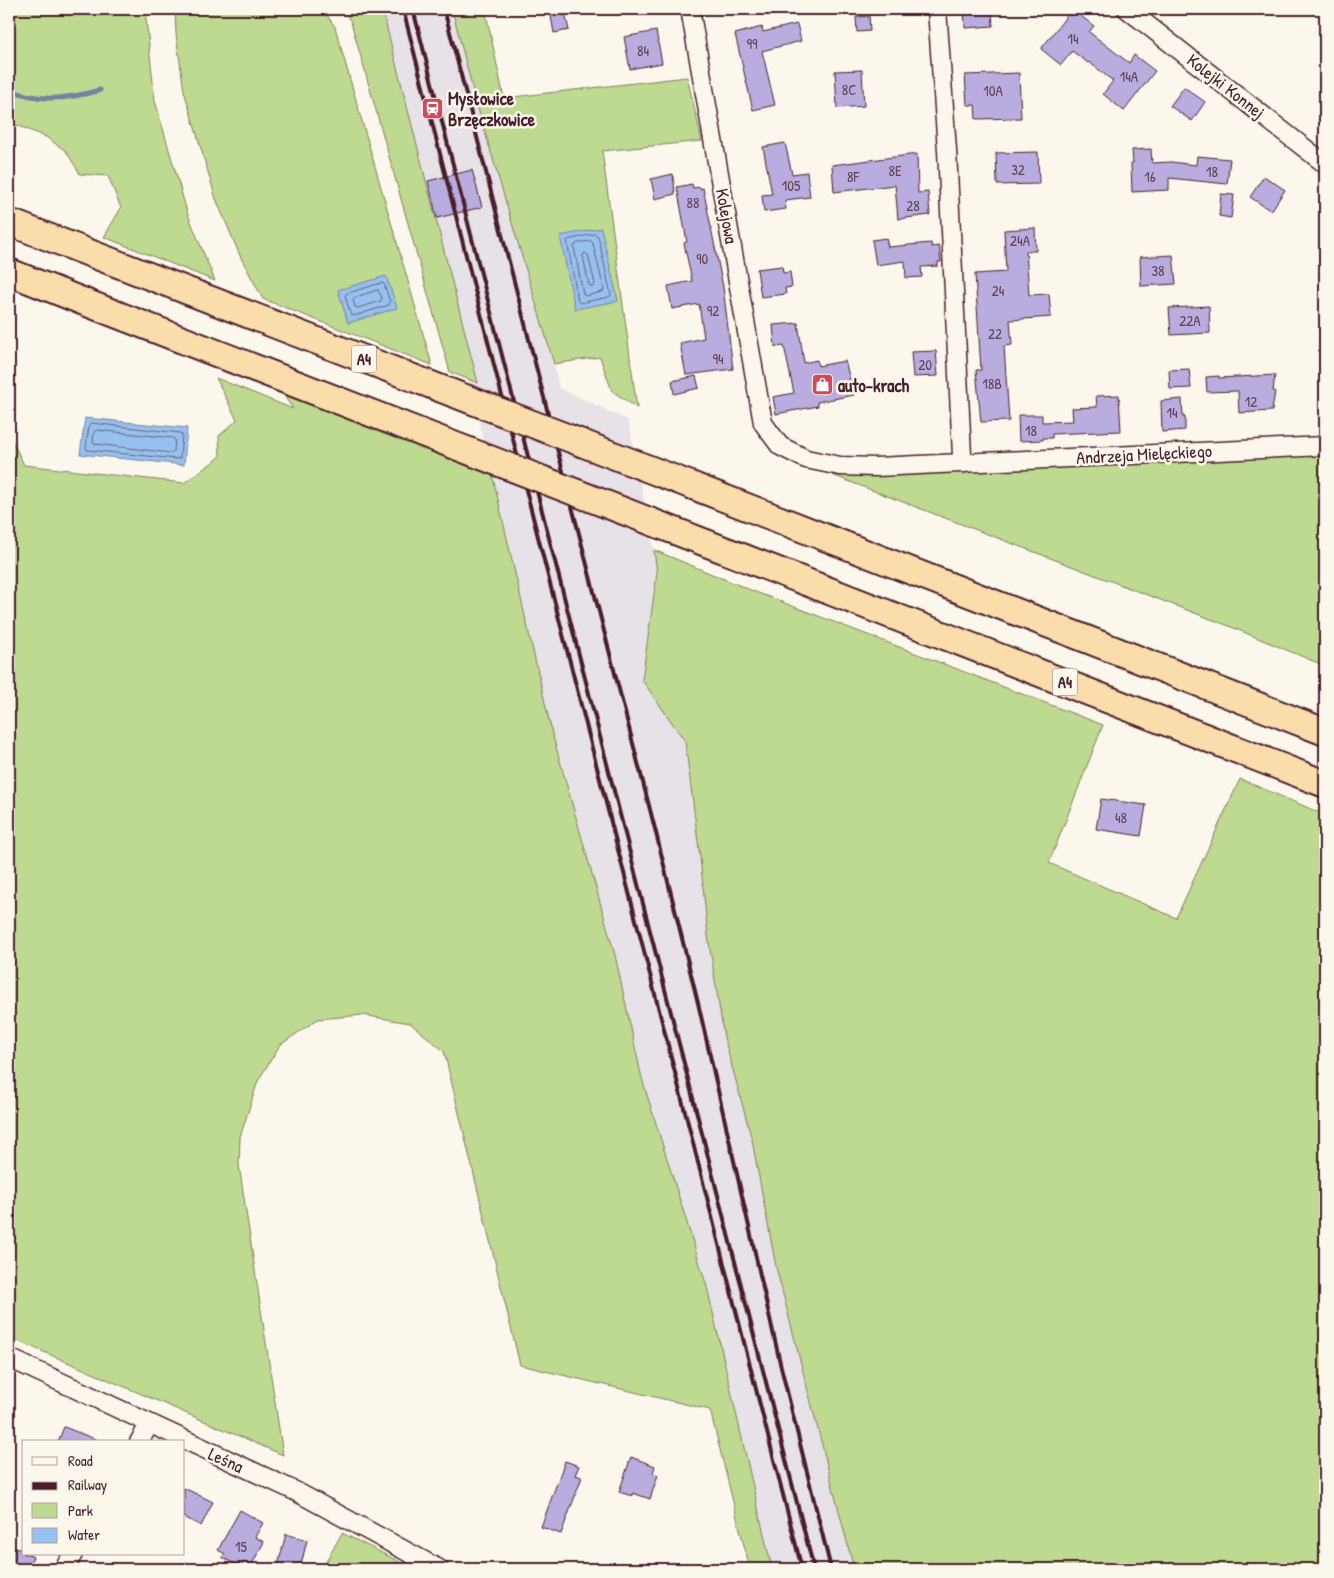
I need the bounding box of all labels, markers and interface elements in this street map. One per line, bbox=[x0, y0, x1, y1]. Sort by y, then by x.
house number: 14 bbox=[1067, 28, 1079, 49]
house number: 99 bbox=[746, 33, 758, 54]
house number: 84 bbox=[637, 40, 649, 61]
street label: Kolejki Konnej bbox=[1182, 48, 1270, 124]
house number: 14A bbox=[1120, 66, 1139, 87]
house number: 8C bbox=[842, 79, 856, 100]
house number: 10A bbox=[983, 80, 1003, 101]
place label: Mysłowice Brzęczkowice bbox=[448, 86, 536, 132]
station icon: Mysłowice Brzęczkowice bbox=[420, 96, 444, 120]
house number: 32 bbox=[1011, 159, 1025, 180]
house number: 8E bbox=[888, 160, 902, 181]
house number: 18 bbox=[1206, 161, 1218, 182]
house number: 8F bbox=[847, 166, 859, 187]
house number: 16 bbox=[1144, 166, 1156, 187]
house number: 105 bbox=[782, 175, 801, 196]
street label: Kolejowa bbox=[710, 187, 744, 245]
house number: 88 bbox=[687, 192, 700, 213]
house number: 28 bbox=[906, 195, 920, 216]
house number: 24A bbox=[1010, 230, 1031, 251]
house number: 90 bbox=[696, 248, 708, 269]
house number: 38 bbox=[1151, 260, 1165, 281]
house number: 24 bbox=[992, 280, 1005, 301]
house number: 92 bbox=[707, 300, 719, 321]
house number: 22A bbox=[1179, 310, 1201, 331]
house number: 22 bbox=[988, 323, 1002, 344]
road number: A4 bbox=[352, 346, 376, 372]
house number: 94 bbox=[712, 348, 724, 369]
house number: 20 bbox=[918, 354, 932, 375]
shop icon: auto-krach bbox=[810, 373, 834, 397]
place label: auto-krach bbox=[838, 373, 909, 398]
house number: 18B bbox=[982, 373, 1002, 394]
house number: 12 bbox=[1245, 391, 1257, 412]
house number: 14 bbox=[1166, 402, 1178, 423]
house number: 18 bbox=[1025, 420, 1037, 441]
street label: Andrzeja Mielęckiego bbox=[1075, 438, 1213, 470]
road number: A4 bbox=[1052, 669, 1078, 696]
house number: 48 bbox=[1115, 807, 1127, 828]
legend bbox=[22, 1440, 185, 1556]
street label: Leśna bbox=[204, 1441, 248, 1479]
text: Road bbox=[68, 1450, 93, 1471]
text: Railway bbox=[68, 1474, 107, 1495]
text: Park bbox=[68, 1500, 93, 1521]
text: Water bbox=[68, 1524, 100, 1545]
house number: 15 bbox=[235, 1536, 248, 1557]

